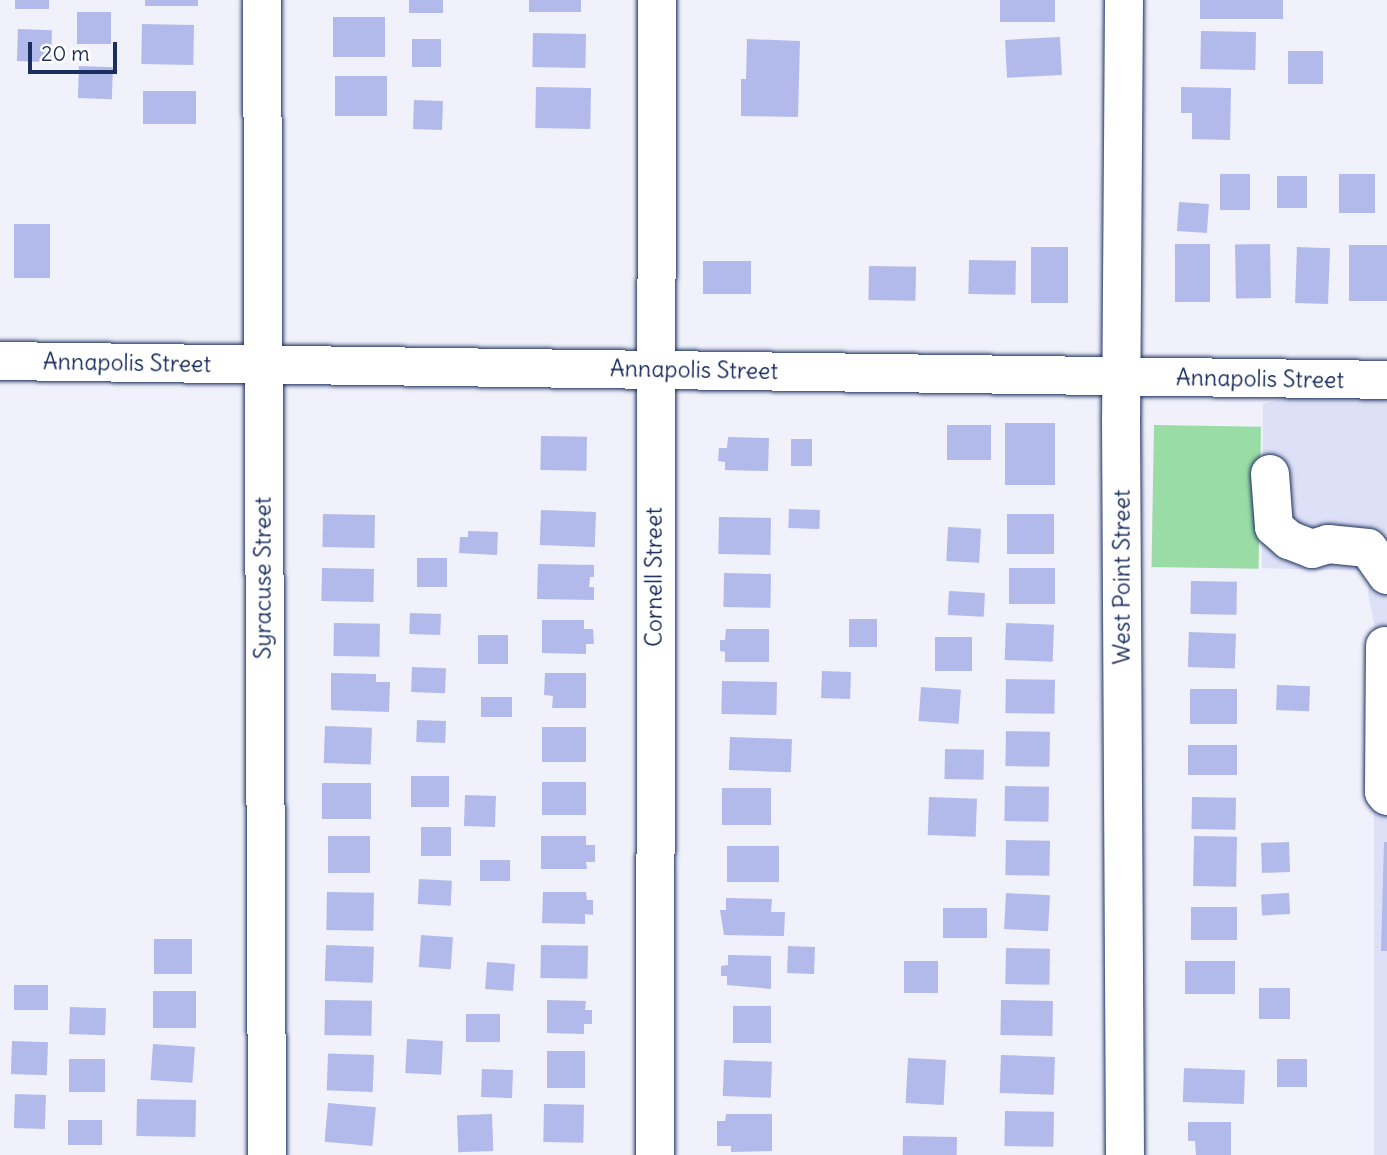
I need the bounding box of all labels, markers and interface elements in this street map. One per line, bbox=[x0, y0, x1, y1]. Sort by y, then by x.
scale bar bbox=[32, 28, 121, 72]
text: 20 m bbox=[41, 40, 90, 67]
street label: Annapolis Street bbox=[43, 348, 211, 378]
street label: Annapolis Street bbox=[610, 355, 778, 385]
street label: Annapolis Street bbox=[1176, 364, 1344, 394]
street label: West Point Street bbox=[1108, 489, 1136, 665]
street label: Syracuse Street bbox=[249, 497, 277, 659]
street label: Cornell Street bbox=[640, 507, 668, 647]

